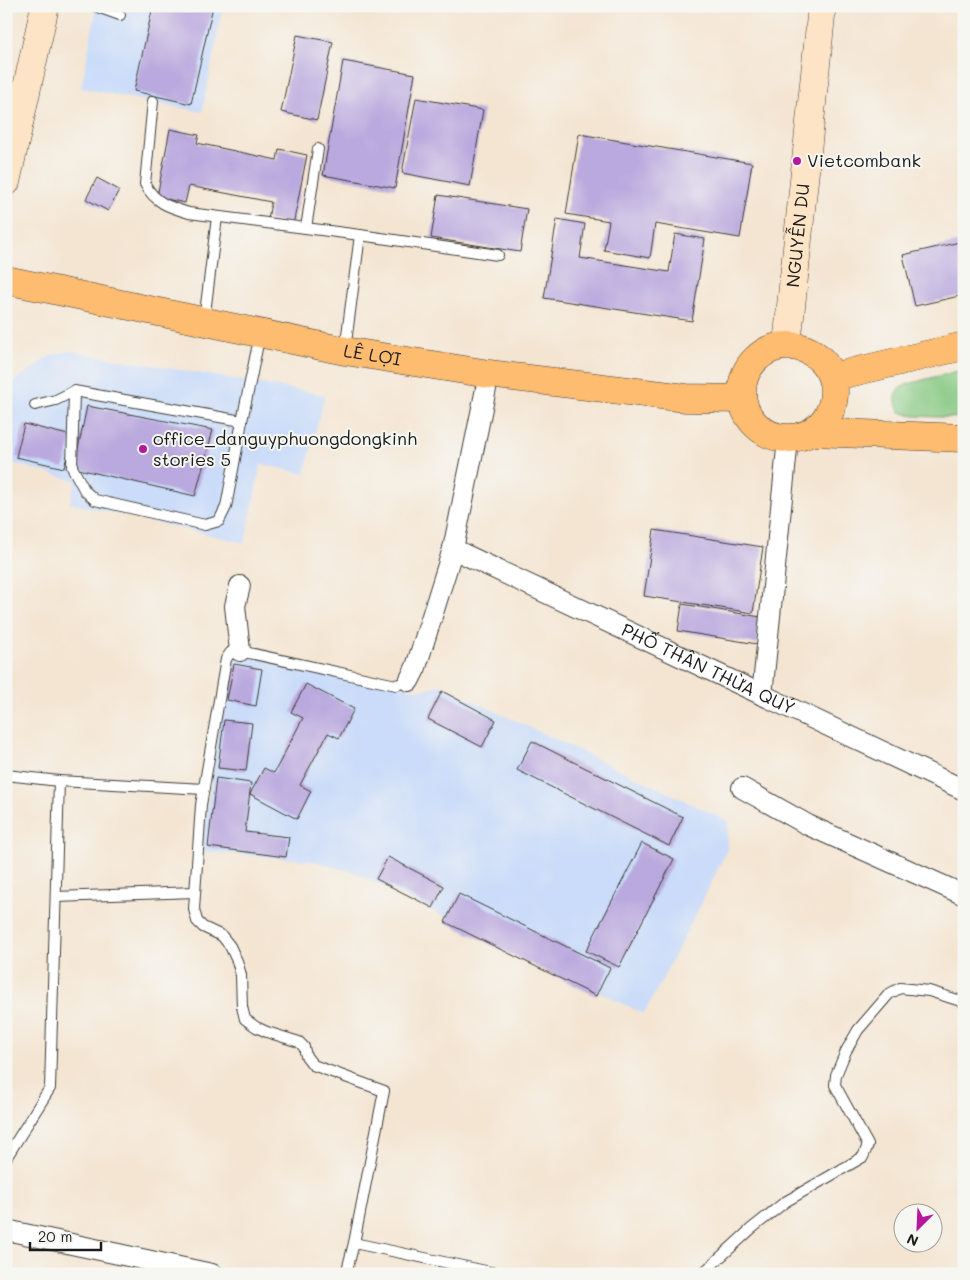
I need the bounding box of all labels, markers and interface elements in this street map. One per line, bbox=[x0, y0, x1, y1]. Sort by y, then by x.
place label: Vietcombank bbox=[807, 148, 921, 172]
marker: Vietcombank bbox=[791, 155, 803, 167]
street label: NGUYỄN DU bbox=[780, 182, 815, 289]
street label: LÊ LỢI bbox=[342, 338, 403, 371]
place label: office_danguyphuongdongkinh stories 5 bbox=[153, 426, 417, 471]
marker: office_danguyphuongdongkinh stories 5 bbox=[137, 443, 149, 455]
street label: PHỐ THÂN THỪA QUÝ bbox=[618, 617, 799, 720]
north arrow bbox=[892, 1202, 942, 1252]
scale bar bbox=[30, 1220, 101, 1252]
text: 20 m bbox=[38, 1226, 72, 1246]
text: N bbox=[904, 1229, 921, 1251]

